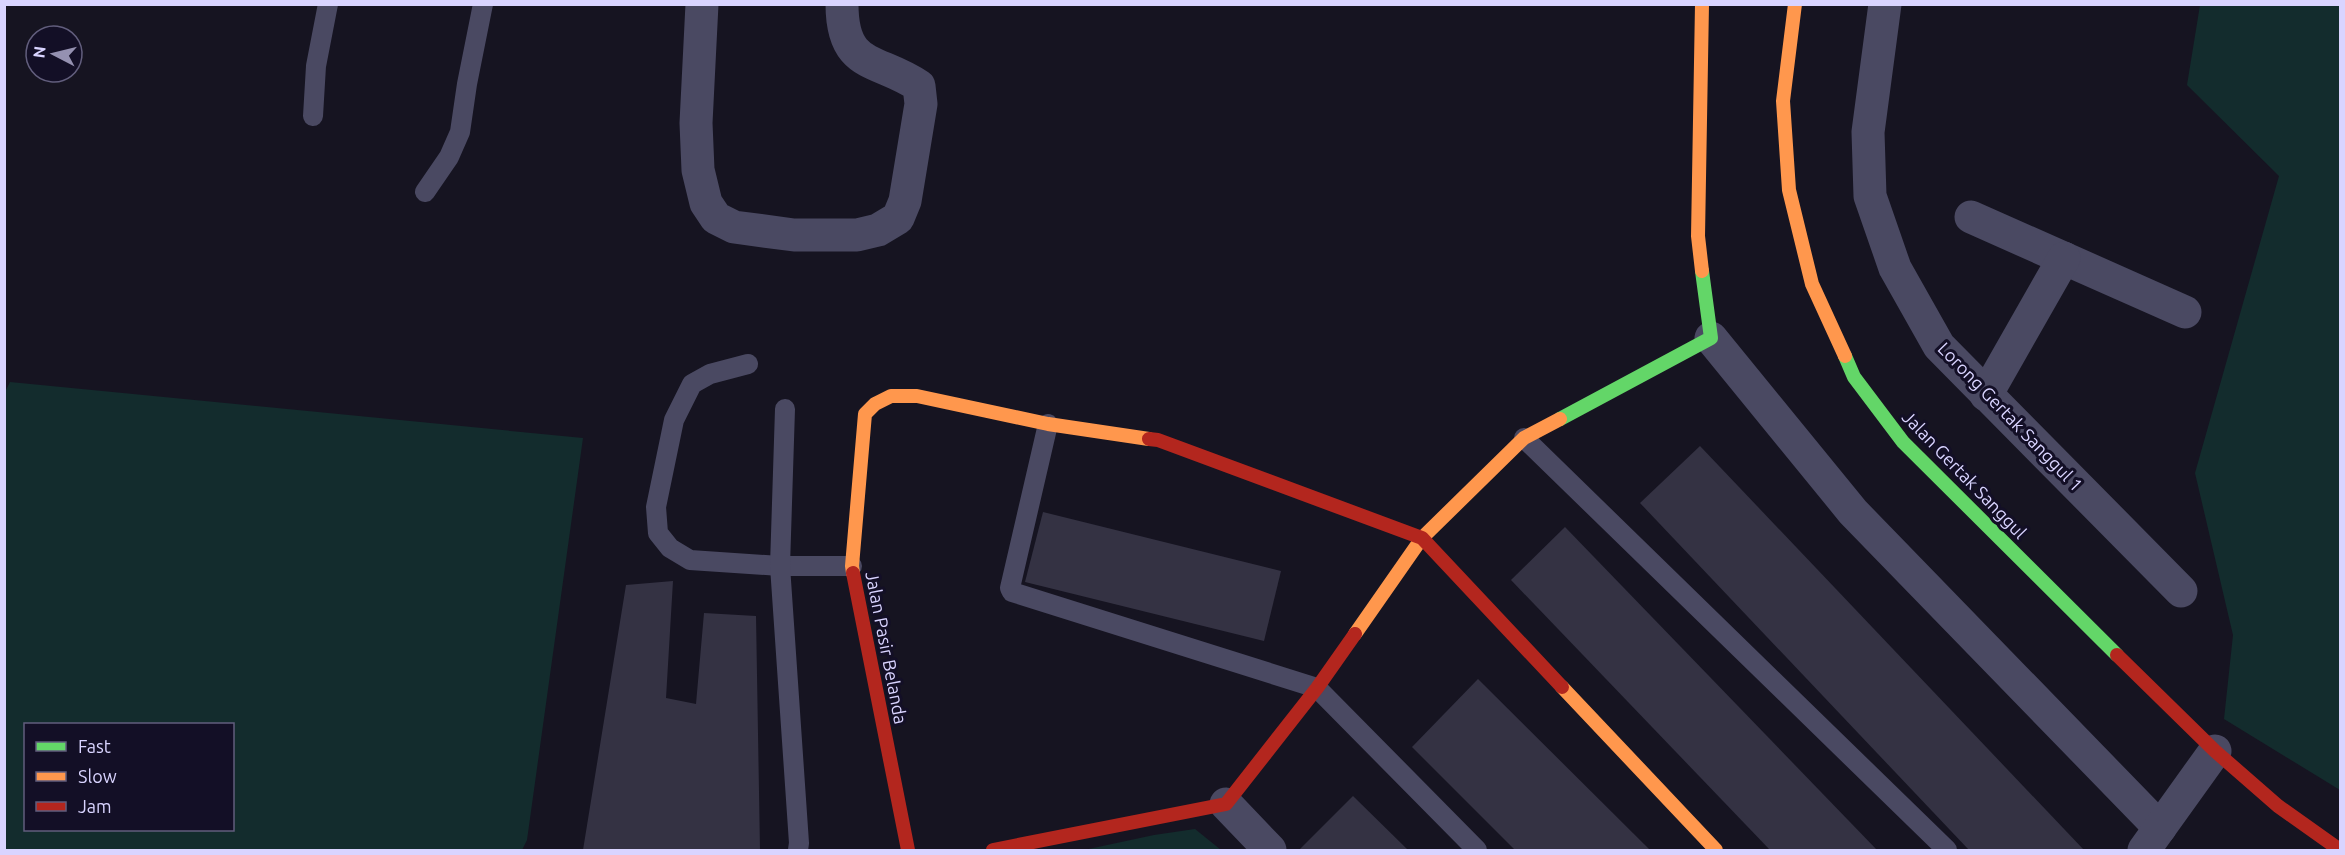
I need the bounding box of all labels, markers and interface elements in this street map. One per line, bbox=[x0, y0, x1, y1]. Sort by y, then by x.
north arrow bbox=[24, 24, 84, 84]
text: N bbox=[29, 45, 49, 59]
street label: Lorong Gertak Sanggul 1 bbox=[1934, 338, 2087, 495]
street label: Jalan Gertak Sanggul bbox=[1899, 406, 2031, 542]
street label: Jalan Pasir Belanda bbox=[862, 570, 912, 726]
legend bbox=[24, 723, 234, 831]
text: Fast bbox=[78, 736, 111, 756]
text: Slow bbox=[78, 766, 117, 786]
text: Jam bbox=[78, 796, 112, 816]

